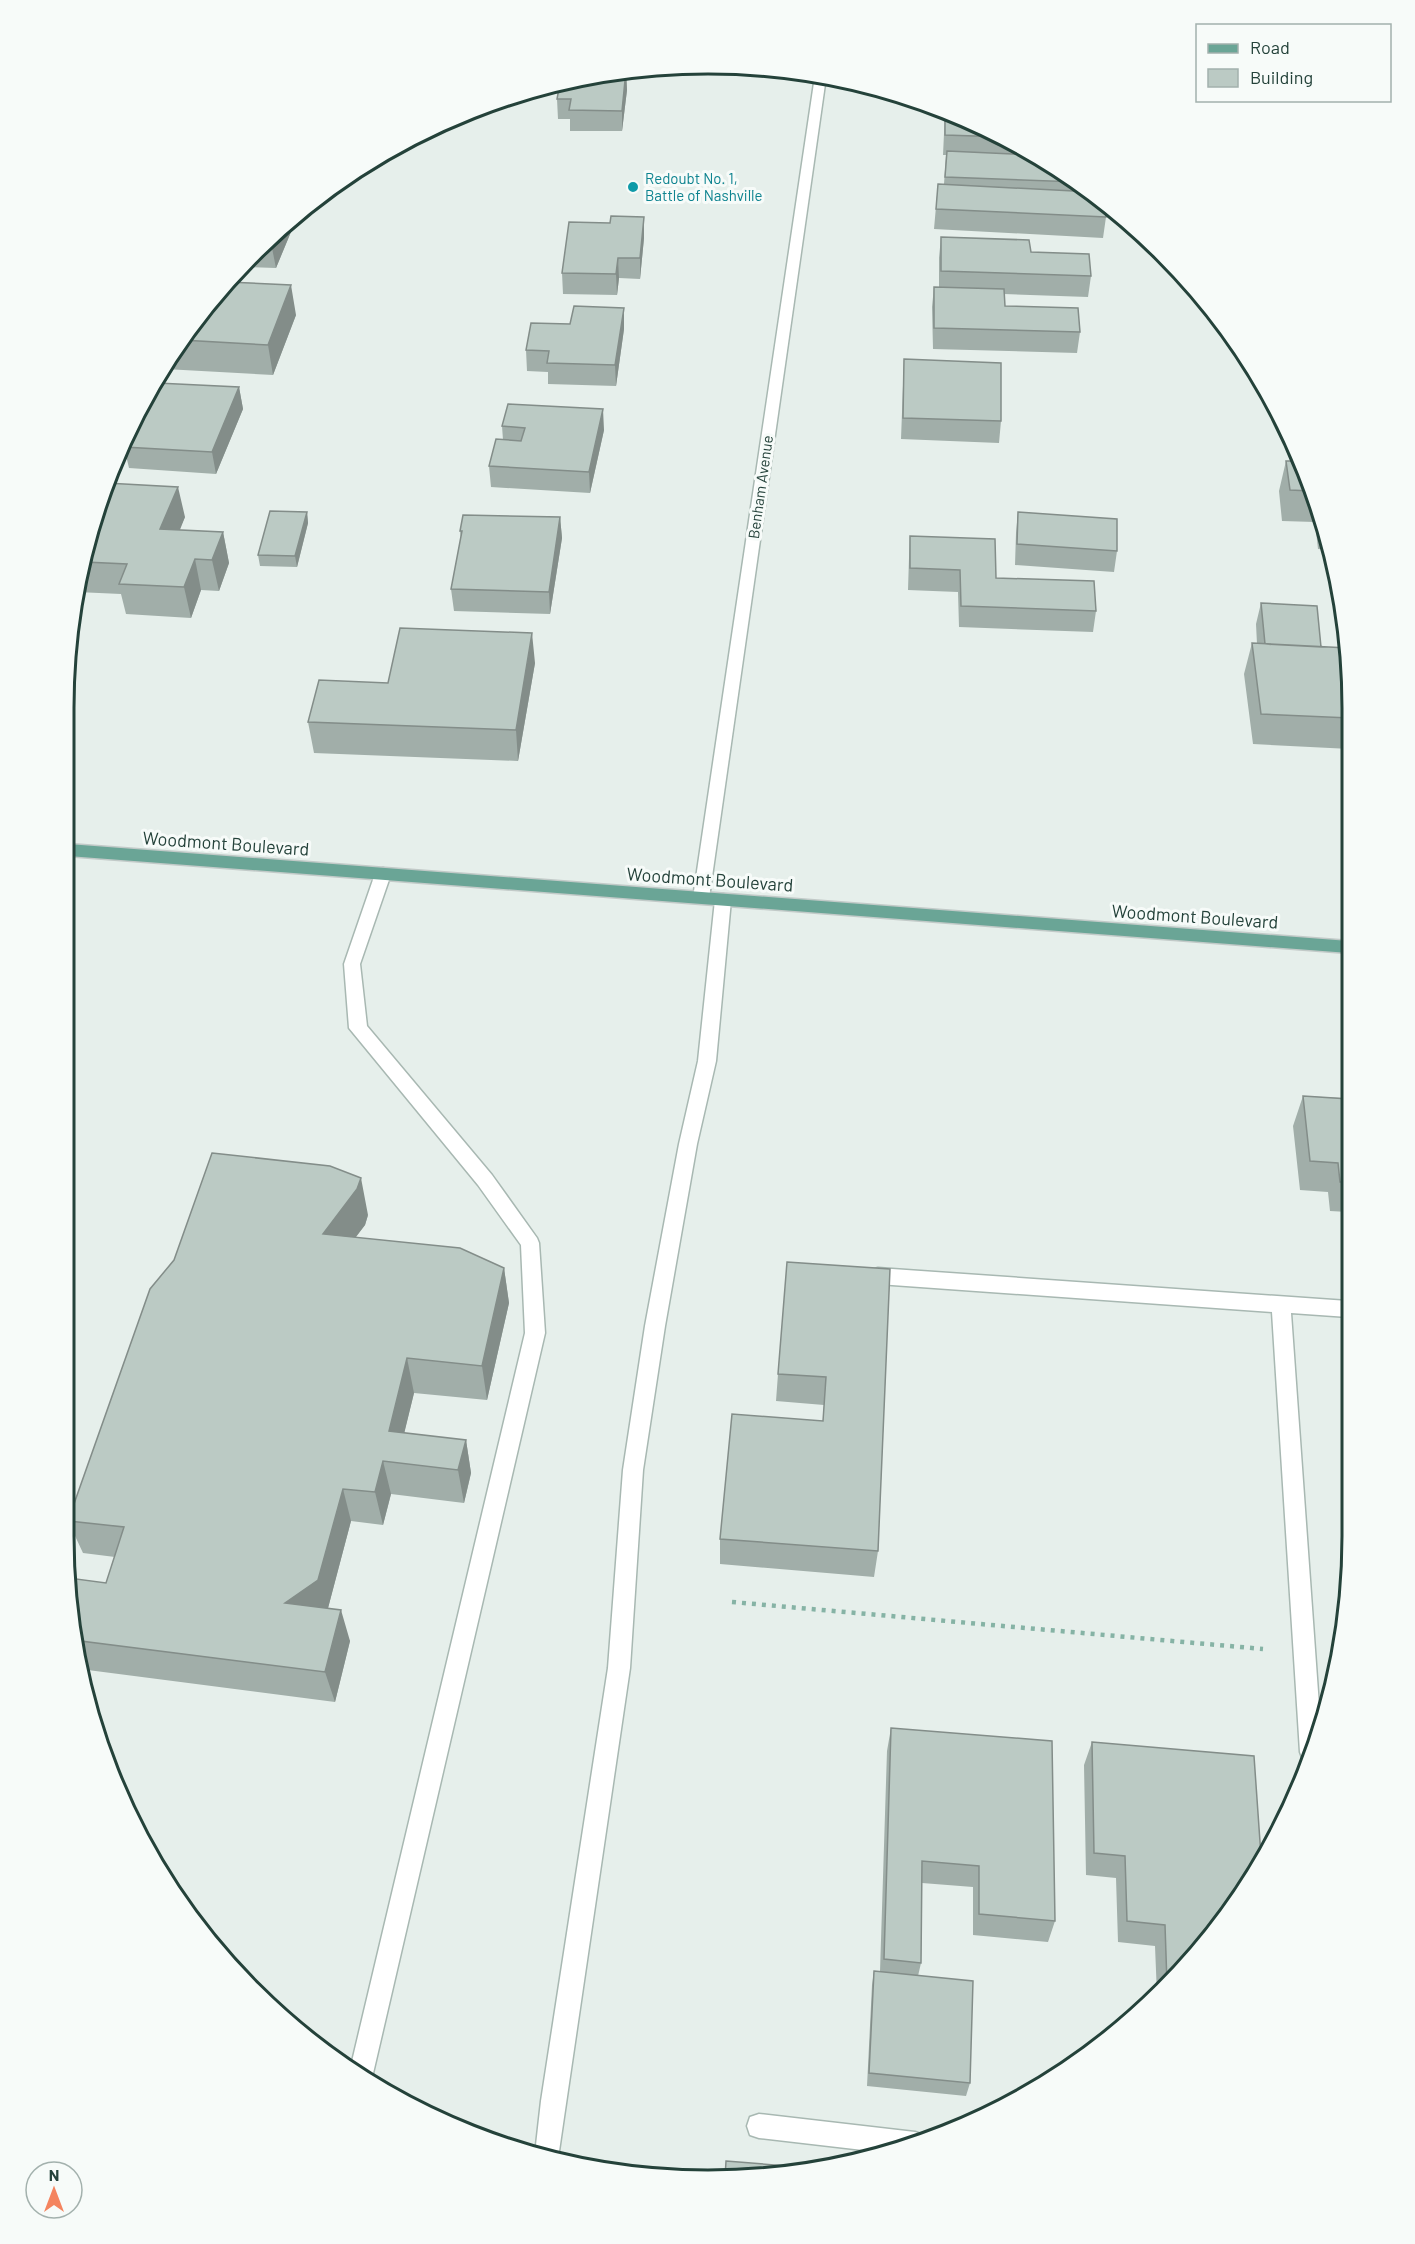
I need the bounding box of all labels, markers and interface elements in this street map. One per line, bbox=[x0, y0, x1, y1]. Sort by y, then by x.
legend bbox=[1196, 24, 1391, 102]
text: Road bbox=[1250, 36, 1290, 58]
text: Building bbox=[1250, 66, 1313, 88]
place label: Redoubt No. 1, Battle of Nashville bbox=[645, 169, 763, 204]
marker: Redoubt No. 1, Battle of Nashville bbox=[626, 180, 640, 194]
street label: Benham Avenue bbox=[744, 434, 776, 540]
street label: Woodmont Boulevard bbox=[142, 826, 310, 860]
street label: Woodmont Boulevard bbox=[626, 862, 794, 896]
street label: Woodmont Boulevard bbox=[1111, 899, 1279, 933]
north arrow bbox=[24, 2160, 84, 2220]
text: N bbox=[49, 2165, 59, 2184]

